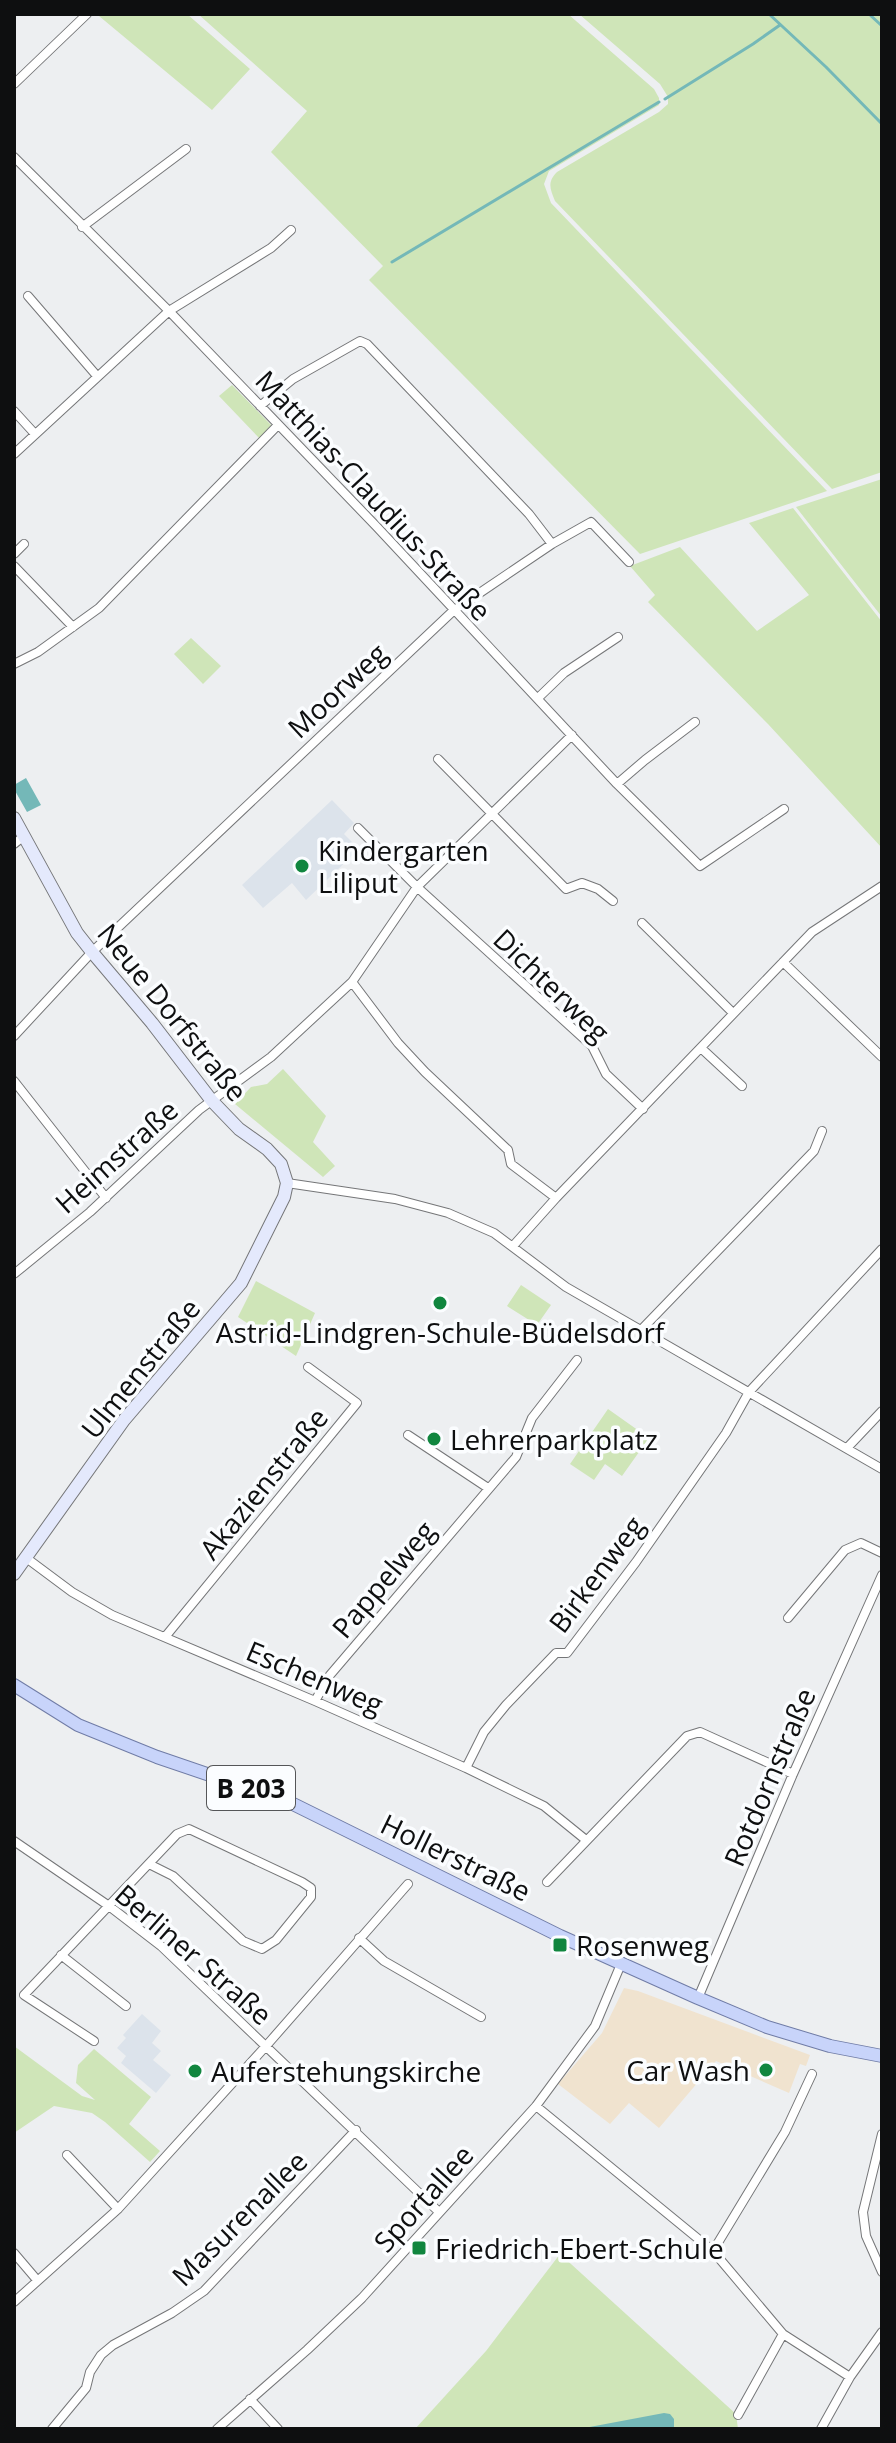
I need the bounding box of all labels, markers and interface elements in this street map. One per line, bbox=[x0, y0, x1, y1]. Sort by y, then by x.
street label: Matthias-Claudius-Straße bbox=[248, 362, 500, 628]
street label: Moorweg bbox=[279, 634, 395, 746]
place label: Kindergarten Liliput bbox=[318, 831, 489, 901]
marker: Kindergarten Liliput bbox=[293, 857, 311, 875]
street label: Neue Dorfstraße bbox=[89, 915, 257, 1109]
street label: Dichterweg bbox=[486, 920, 618, 1050]
street label: Heimstraße bbox=[46, 1091, 186, 1221]
street label: Ulmenstraße bbox=[72, 1290, 208, 1446]
marker: Astrid-Lindgren-Schule-Büdelsdorf bbox=[431, 1294, 449, 1312]
place label: Astrid-Lindgren-Schule-Büdelsdorf bbox=[216, 1313, 666, 1351]
street label: Akazienstraße bbox=[190, 1399, 336, 1567]
place label: Lehrerparkplatz bbox=[450, 1420, 658, 1458]
marker: Lehrerparkplatz bbox=[425, 1430, 443, 1448]
street label: Birkenweg bbox=[540, 1508, 652, 1640]
street label: Pappelweg bbox=[323, 1512, 443, 1646]
street label: Eschenweg bbox=[241, 1631, 389, 1723]
street label: Rotdornstraße bbox=[714, 1682, 824, 1872]
road number: B 203 bbox=[207, 1766, 295, 1810]
street label: Hollerstraße bbox=[375, 1804, 537, 1910]
street label: Berliner Straße bbox=[107, 1875, 281, 2033]
place label: Rosenweg bbox=[576, 1926, 709, 1964]
marker: Rosenweg bbox=[551, 1936, 569, 1954]
place label: Car Wash bbox=[626, 2051, 750, 2089]
place label: Auferstehungskirche bbox=[211, 2052, 481, 2090]
marker: Car Wash bbox=[757, 2061, 775, 2079]
marker: Auferstehungskirche bbox=[186, 2062, 204, 2080]
street label: Sportallee bbox=[365, 2136, 481, 2260]
street label: Masurenallee bbox=[163, 2142, 315, 2294]
place label: Friedrich-Ebert-Schule bbox=[435, 2229, 724, 2267]
marker: Friedrich-Ebert-Schule bbox=[410, 2239, 428, 2257]

